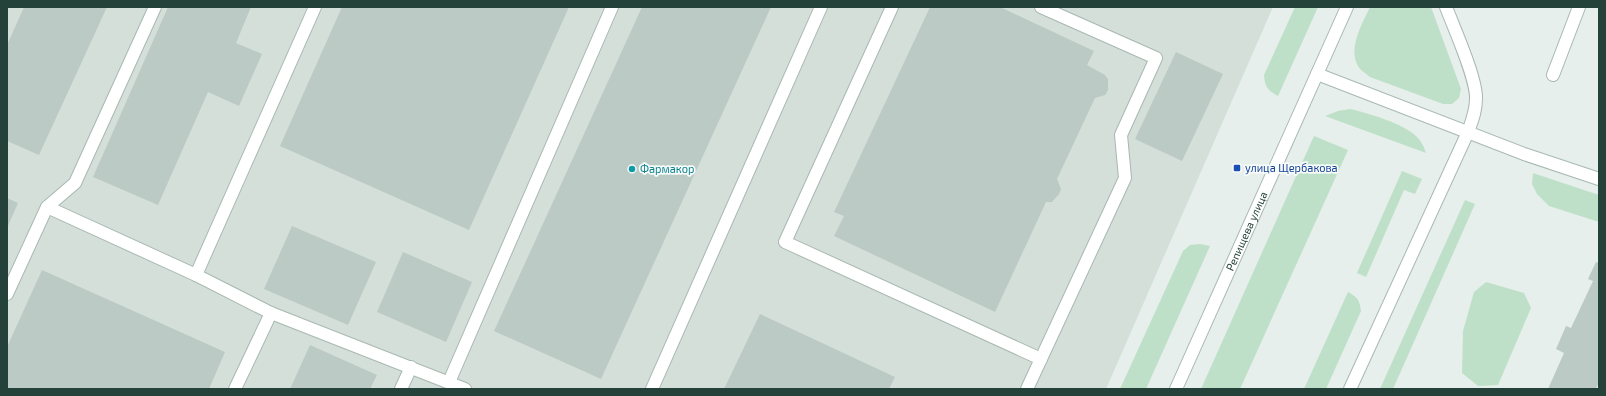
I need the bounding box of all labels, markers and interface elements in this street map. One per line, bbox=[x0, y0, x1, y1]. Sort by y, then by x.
place label: улица Щербакова bbox=[1245, 161, 1338, 175]
place label: Фармакор bbox=[640, 162, 694, 175]
marker: улица Щербакова bbox=[1232, 163, 1242, 173]
marker: Фармакор bbox=[627, 164, 637, 174]
street label: Репищева улица bbox=[1223, 189, 1270, 273]

